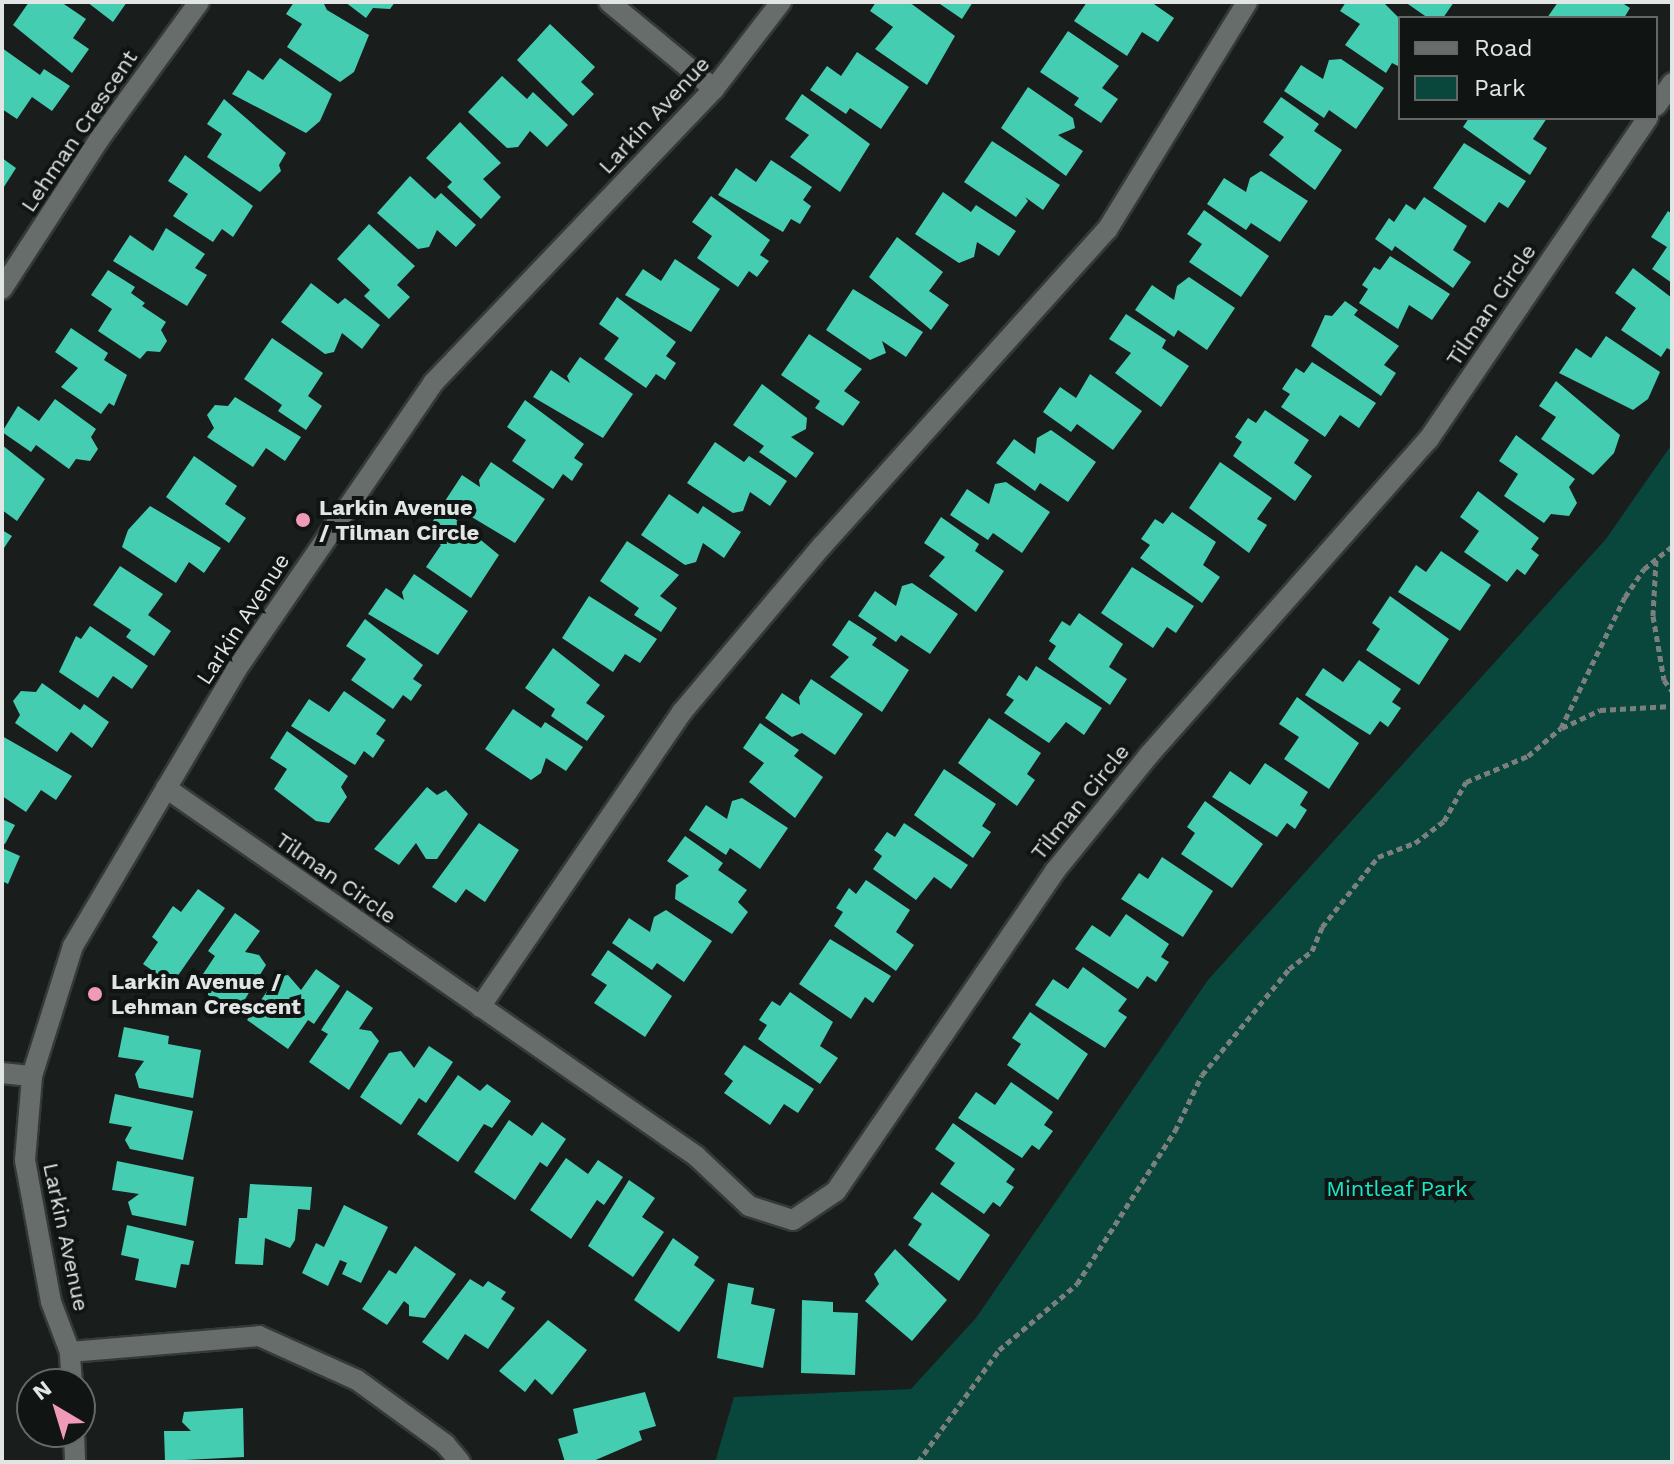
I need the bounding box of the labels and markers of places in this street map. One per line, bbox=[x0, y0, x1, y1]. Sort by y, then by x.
place label: Larkin Avenue / Tilman Circle bbox=[319, 494, 480, 546]
marker: Larkin Avenue / Tilman Circle bbox=[294, 511, 312, 529]
place label: Larkin Avenue / Lehman Crescent bbox=[111, 968, 301, 1020]
marker: Larkin Avenue / Lehman Crescent bbox=[86, 985, 104, 1003]

